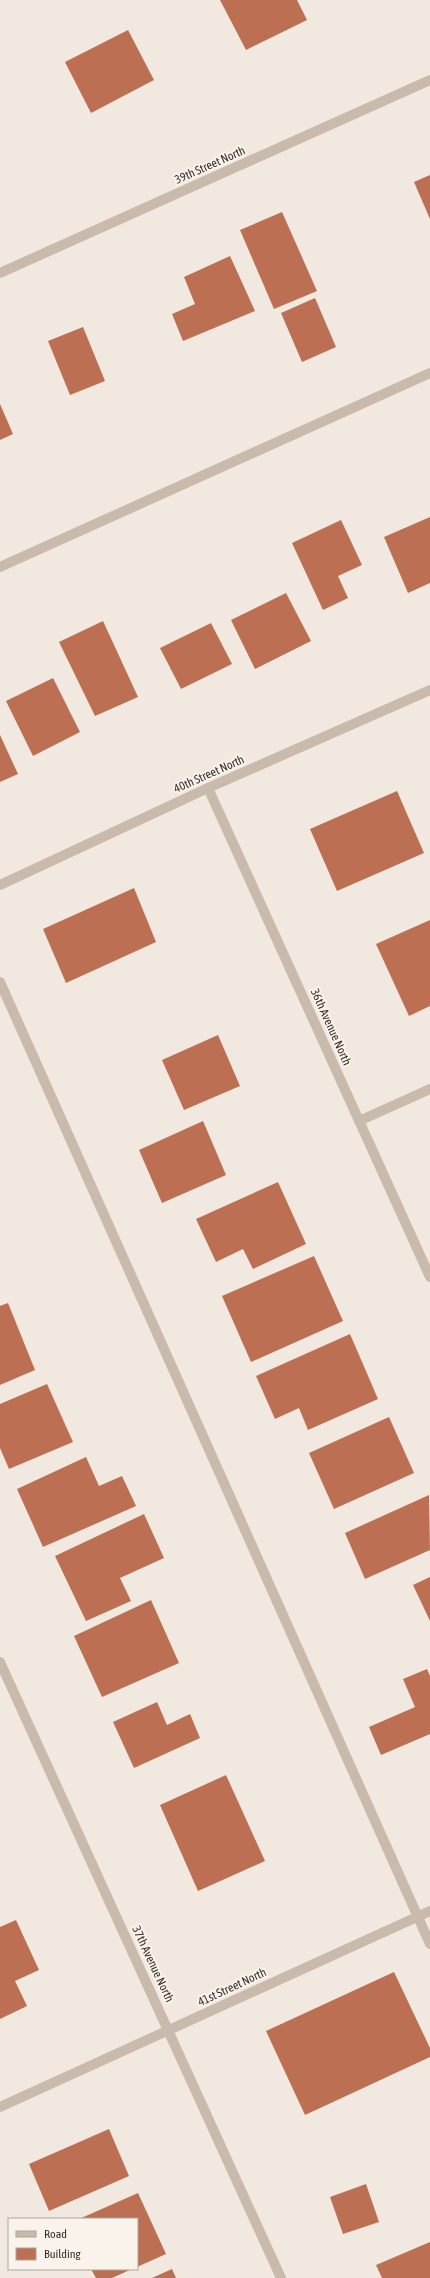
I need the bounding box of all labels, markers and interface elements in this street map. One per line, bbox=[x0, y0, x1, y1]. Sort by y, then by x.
street label: 39th Street North bbox=[173, 143, 247, 187]
street label: 40th Street North bbox=[172, 752, 246, 796]
street label: 36th Avenue North bbox=[308, 986, 354, 1068]
street label: 37th Avenue North bbox=[129, 1924, 177, 2004]
street label: 41st Street North bbox=[196, 1965, 268, 2009]
legend bbox=[8, 2218, 138, 2270]
text: Road bbox=[44, 2227, 67, 2241]
text: Building bbox=[44, 2247, 82, 2261]

